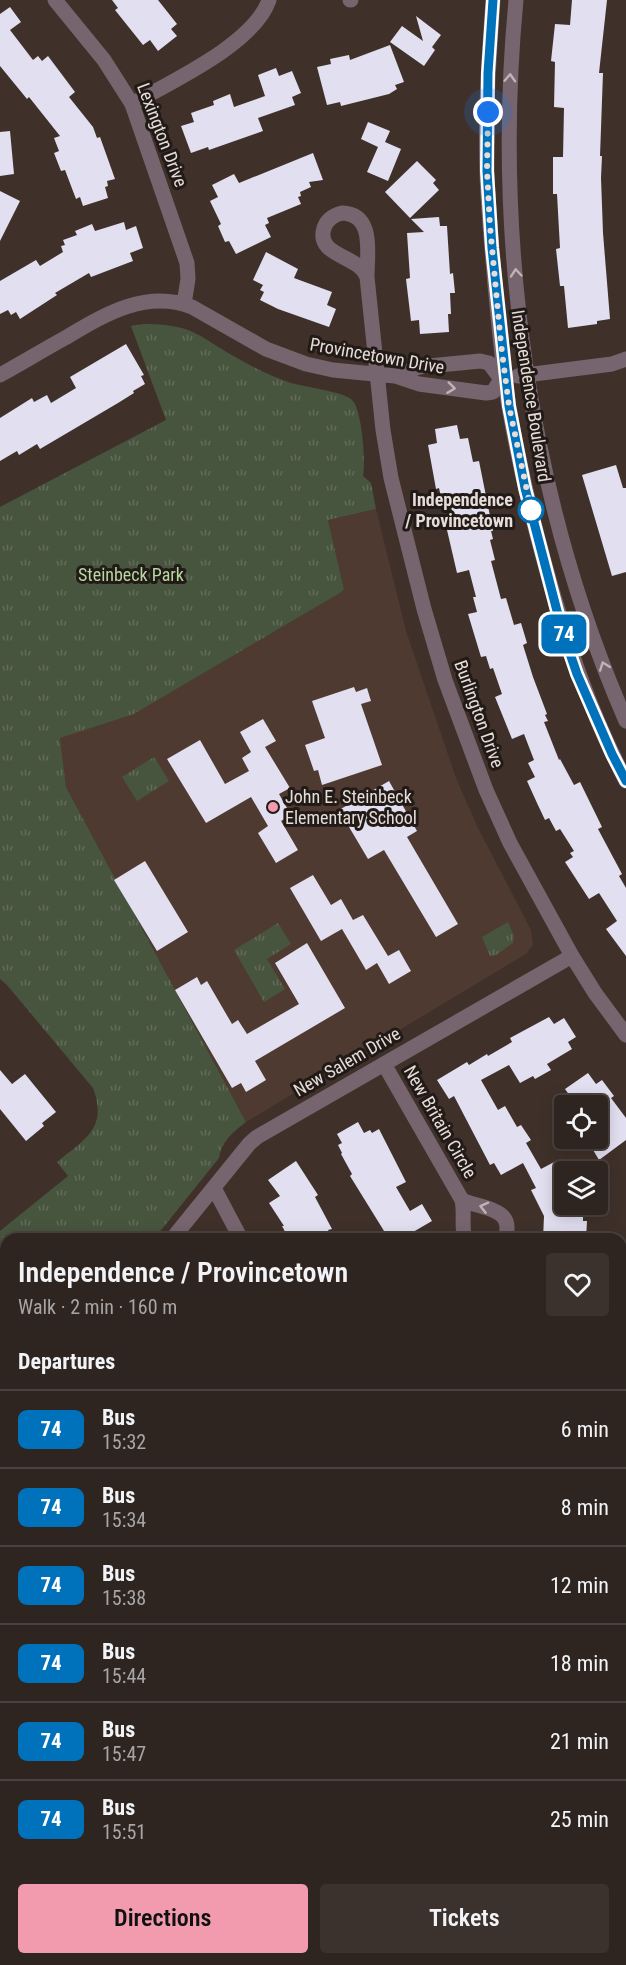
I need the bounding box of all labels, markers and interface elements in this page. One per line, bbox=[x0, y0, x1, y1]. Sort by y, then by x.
one-way arrow bbox=[504, 73, 517, 82]
street label: Lexington Drive bbox=[133, 80, 192, 190]
your location bbox=[473, 97, 503, 127]
one-way arrow bbox=[510, 268, 523, 277]
street label: Independence Boulevard bbox=[508, 308, 555, 484]
street label: Provincetown Drive bbox=[308, 333, 446, 378]
one-way arrow bbox=[446, 382, 455, 394]
place label: Independence / Provincetown bbox=[404, 489, 513, 531]
marker: Independence / Provincetown bbox=[518, 497, 544, 523]
park label: Steinbeck Park bbox=[78, 564, 184, 585]
line badge: 74 bbox=[537, 614, 591, 654]
text: 74 bbox=[553, 622, 575, 646]
street label: Burlington Drive bbox=[450, 657, 509, 770]
one-way arrow bbox=[599, 662, 611, 673]
place label: John E. Steinbeck Elementary School bbox=[285, 786, 417, 828]
marker: John E. Steinbeck Elementary School bbox=[266, 800, 280, 814]
street label: New Salem Drive bbox=[290, 1023, 404, 1101]
street label: New Britain Circle bbox=[400, 1062, 481, 1182]
map controls bbox=[554, 1095, 608, 1215]
button: locate bbox=[554, 1095, 608, 1149]
button: layers bbox=[554, 1161, 608, 1215]
one-way arrow bbox=[479, 1202, 489, 1215]
button: heart bbox=[546, 1253, 609, 1316]
text: Independence / Provincetown bbox=[18, 1256, 348, 1289]
text: Walk · 2 min · 160 m bbox=[18, 1295, 177, 1319]
text: Departures bbox=[18, 1349, 115, 1374]
text: Bus bbox=[102, 1405, 135, 1430]
text: 74 bbox=[40, 1417, 62, 1441]
text: 6 min bbox=[561, 1417, 609, 1442]
text: 15:32 bbox=[102, 1430, 146, 1454]
text: Bus bbox=[102, 1483, 135, 1508]
text: 74 bbox=[40, 1495, 62, 1519]
text: 8 min bbox=[561, 1495, 609, 1520]
text: 15:34 bbox=[102, 1508, 146, 1532]
text: Bus bbox=[102, 1561, 135, 1586]
text: 74 bbox=[40, 1573, 62, 1597]
text: 12 min bbox=[550, 1573, 609, 1598]
text: 15:38 bbox=[102, 1586, 146, 1610]
text: Bus bbox=[102, 1639, 135, 1664]
text: 74 bbox=[40, 1651, 62, 1675]
text: 18 min bbox=[550, 1651, 609, 1676]
text: 15:44 bbox=[102, 1664, 146, 1688]
text: Bus bbox=[102, 1717, 135, 1742]
text: 74 bbox=[40, 1729, 62, 1753]
text: 21 min bbox=[550, 1729, 609, 1754]
text: 15:47 bbox=[102, 1742, 146, 1766]
text: Bus bbox=[102, 1795, 135, 1820]
text: 74 bbox=[40, 1807, 62, 1831]
text: 25 min bbox=[550, 1807, 609, 1832]
text: 15:51 bbox=[102, 1820, 146, 1844]
button: Directions bbox=[18, 1884, 308, 1953]
button: Tickets bbox=[320, 1884, 609, 1953]

